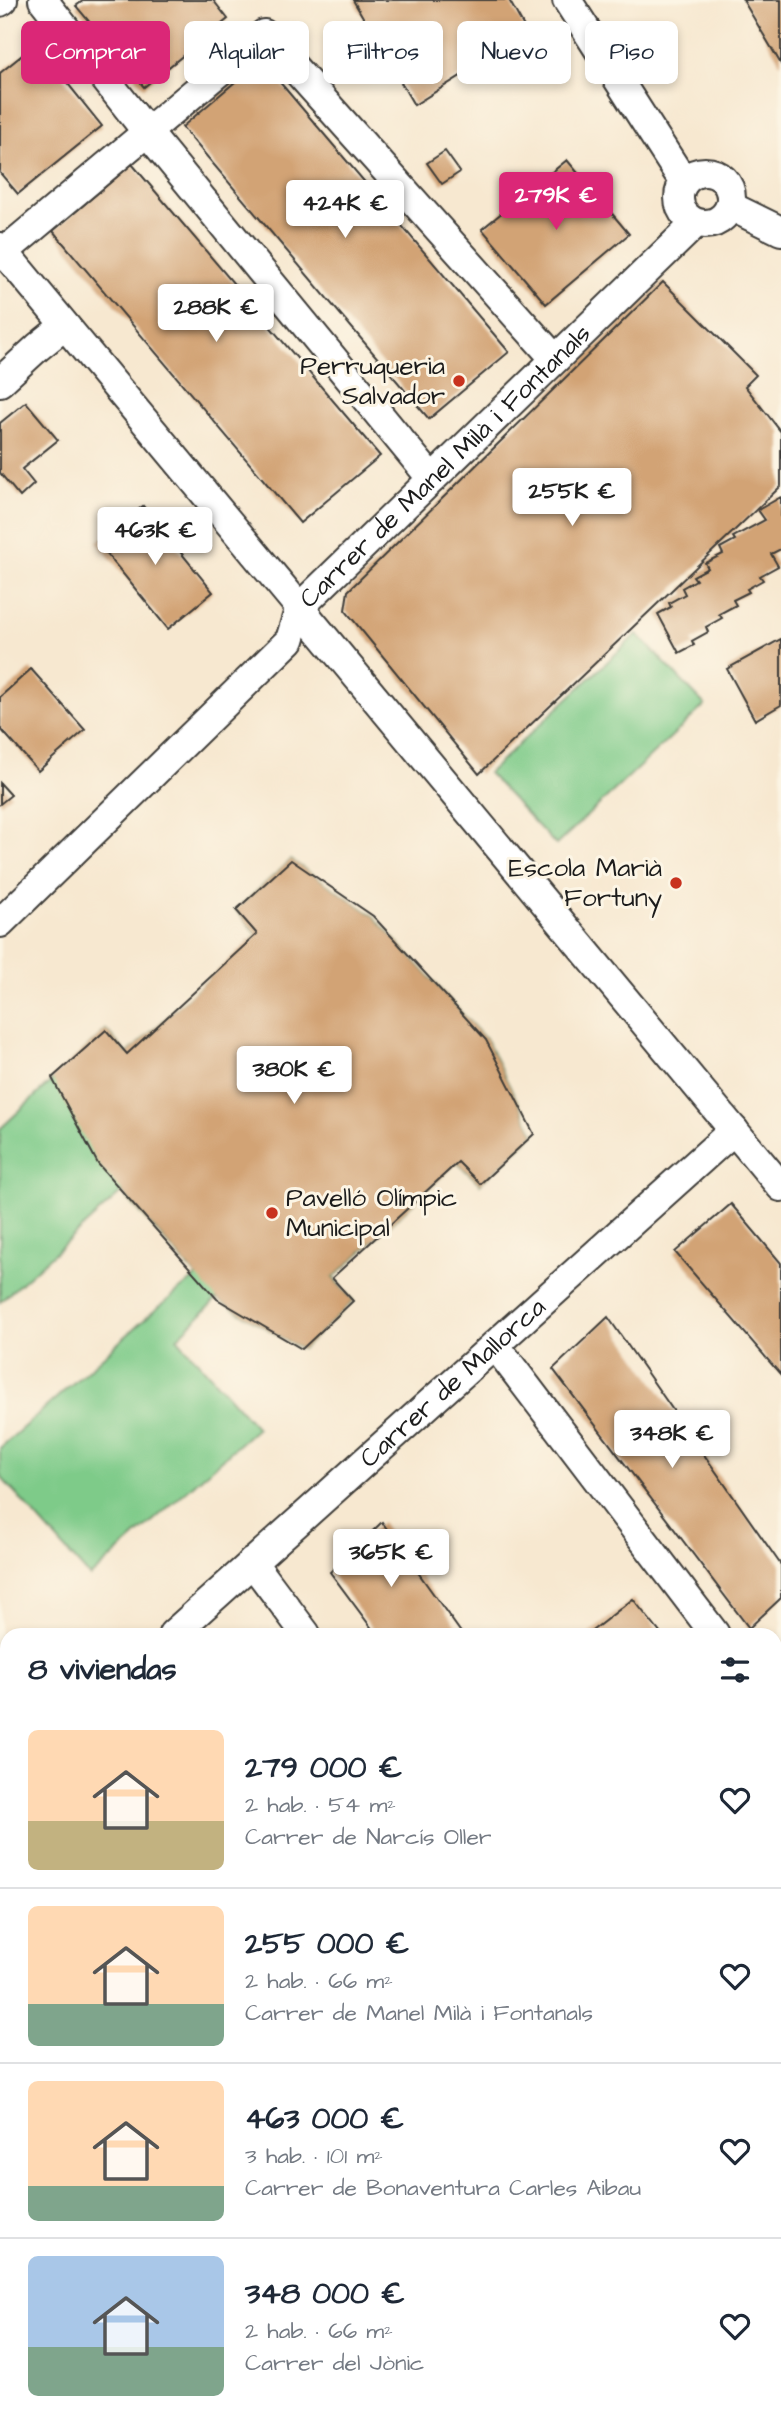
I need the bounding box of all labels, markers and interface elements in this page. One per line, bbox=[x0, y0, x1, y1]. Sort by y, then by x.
chip: Comprar bbox=[21, 21, 170, 84]
chip: Alquilar bbox=[184, 21, 309, 84]
chip: Filtros bbox=[323, 21, 443, 84]
chip: Nuevo bbox=[457, 21, 571, 84]
chip: Piso bbox=[585, 21, 678, 84]
pin: 279K € bbox=[499, 173, 613, 232]
text: 279K € bbox=[515, 179, 597, 211]
pin: 424K € bbox=[288, 180, 402, 240]
text: 424K € bbox=[302, 187, 388, 219]
pin: 288K € bbox=[159, 284, 273, 344]
text: 288K € bbox=[174, 291, 258, 323]
street label: Carrer de Manel Milà i Fontanals bbox=[291, 316, 599, 616]
place label: Perruqueria Salvador bbox=[300, 348, 445, 414]
marker: Perruqueria Salvador bbox=[451, 373, 467, 389]
pin: 255K € bbox=[515, 468, 629, 528]
text: 255K € bbox=[528, 475, 616, 507]
pin: 463K € bbox=[98, 508, 212, 567]
text: 463K € bbox=[113, 514, 197, 546]
place label: Escola Marià Fortuny bbox=[509, 850, 662, 918]
marker: Escola Marià Fortuny bbox=[668, 875, 684, 891]
pin: 380K € bbox=[237, 1046, 351, 1106]
text: 380K € bbox=[253, 1053, 335, 1085]
place label: Pavelló Olímpic Municipal bbox=[286, 1180, 457, 1246]
marker: Pavelló Olímpic Municipal bbox=[264, 1205, 280, 1221]
street label: Carrer de Mallorca bbox=[352, 1290, 554, 1476]
pin: 348K € bbox=[615, 1410, 729, 1470]
text: 348K € bbox=[630, 1417, 714, 1449]
pin: 365K € bbox=[334, 1530, 448, 1589]
text: 365K € bbox=[349, 1536, 433, 1568]
text: 8 viviendas bbox=[28, 1649, 177, 1691]
icon: filters bbox=[716, 1651, 754, 1689]
text: 279 000 € bbox=[245, 1747, 402, 1789]
icon: home bbox=[84, 1758, 168, 1842]
icon: heart bbox=[716, 1781, 754, 1819]
text: 2 hab. · 54 m² bbox=[245, 1789, 396, 1821]
text: Carrer de Narcís Oller bbox=[245, 1821, 492, 1853]
text: 255 000 € bbox=[245, 1923, 409, 1965]
icon: home bbox=[84, 1934, 168, 2018]
icon: heart bbox=[716, 1957, 754, 1995]
text: 2 hab. · 66 m² bbox=[245, 1965, 393, 1997]
text: Carrer de Manel Milà i Fontanals bbox=[245, 1997, 593, 2029]
text: 463 000 € bbox=[245, 2098, 404, 2140]
icon: home bbox=[84, 2109, 168, 2193]
icon: heart bbox=[716, 2132, 754, 2170]
text: 3 hab. · 101 m² bbox=[245, 2140, 383, 2172]
text: Carrer de Bonaventura Carles Aibau bbox=[245, 2172, 641, 2204]
text: 348 000 € bbox=[245, 2273, 405, 2315]
icon: home bbox=[84, 2284, 168, 2368]
icon: heart bbox=[716, 2307, 754, 2345]
text: 2 hab. · 66 m² bbox=[245, 2315, 393, 2347]
text: Carrer del Jònic bbox=[245, 2347, 424, 2379]

